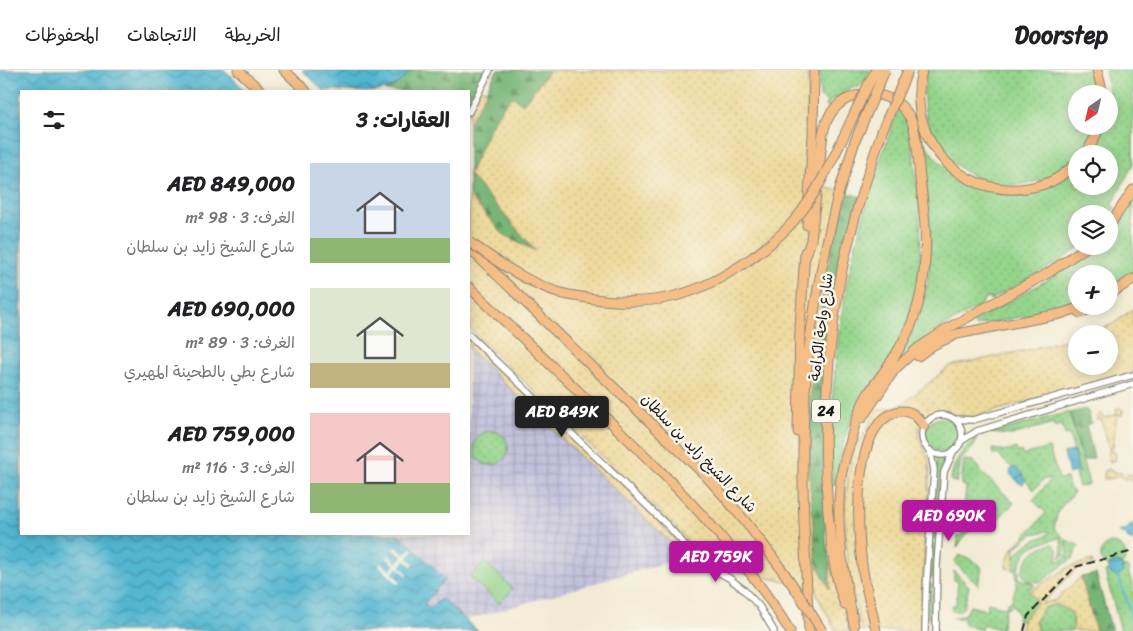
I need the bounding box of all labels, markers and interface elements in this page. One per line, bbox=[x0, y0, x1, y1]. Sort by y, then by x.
text: Doorstep bbox=[1014, 14, 1108, 56]
text: المحفوظات bbox=[25, 19, 99, 51]
text: الاتجاهات bbox=[127, 19, 197, 51]
text: الخريطة bbox=[225, 19, 281, 51]
north arrow bbox=[1068, 85, 1118, 135]
map controls bbox=[1068, 85, 1118, 375]
text: العقارات: 3 bbox=[356, 101, 450, 139]
icon: filters bbox=[40, 106, 68, 134]
button: locate bbox=[1068, 145, 1118, 195]
text: AED 849,000 bbox=[167, 165, 295, 203]
icon: home bbox=[350, 183, 410, 243]
text: الغرف: 3 · 98 m² bbox=[185, 203, 295, 232]
button: layers bbox=[1068, 205, 1118, 255]
text: شارع الشيخ زايد بن سلطان bbox=[126, 232, 295, 261]
button: + bbox=[1068, 265, 1118, 315]
street label: شارع واحة الكرامة bbox=[801, 272, 841, 382]
text: AED 690,000 bbox=[168, 290, 295, 328]
icon: home bbox=[350, 308, 410, 368]
button: − bbox=[1068, 325, 1118, 375]
text: الغرف: 3 · 89 m² bbox=[185, 328, 295, 357]
text: شارع بطي بالطحينة المهيري bbox=[124, 357, 295, 386]
street label: شارع الشيخ زايد بن سلطان bbox=[635, 387, 763, 519]
pin: AED 849K bbox=[510, 396, 614, 438]
text: AED 849K bbox=[526, 397, 598, 426]
road number: 24 bbox=[812, 400, 840, 422]
text: AED 759,000 bbox=[168, 415, 295, 453]
icon: home bbox=[350, 433, 410, 493]
text: الغرف: 3 · 116 m² bbox=[182, 453, 295, 482]
text: شارع الشيخ زايد بن سلطان bbox=[126, 482, 295, 511]
pin: AED 690K bbox=[897, 500, 1001, 542]
text: AED 690K bbox=[913, 501, 985, 530]
pin: AED 759K bbox=[664, 540, 768, 583]
text: AED 759K bbox=[680, 542, 752, 571]

